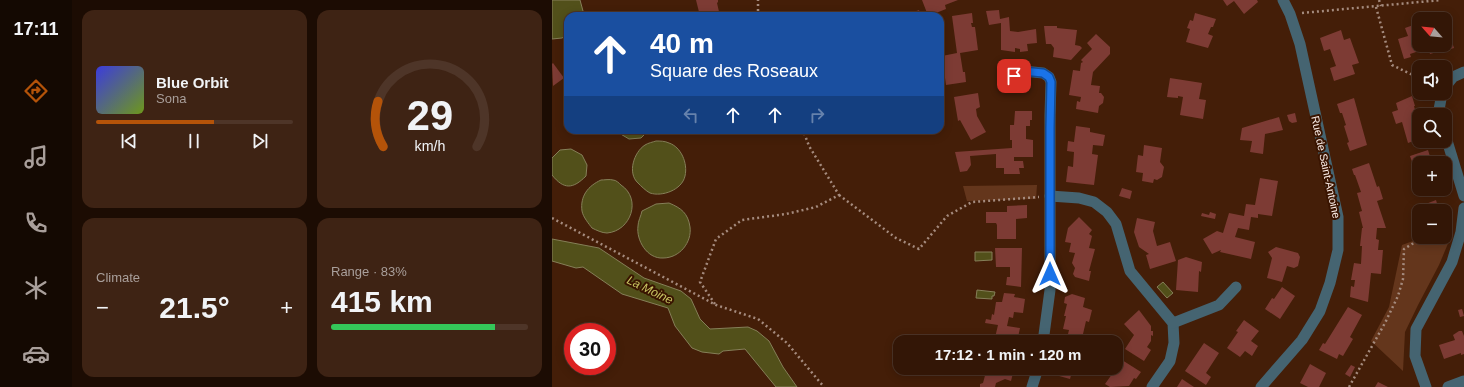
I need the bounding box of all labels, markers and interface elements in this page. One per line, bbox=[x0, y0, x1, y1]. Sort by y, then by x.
north arrow bbox=[1412, 12, 1452, 52]
map controls bbox=[1412, 12, 1452, 244]
text: 17:11 bbox=[13, 19, 59, 39]
icon: ahead bbox=[584, 28, 636, 80]
text: 40 m bbox=[650, 28, 714, 59]
pin bbox=[997, 59, 1031, 93]
button: sound bbox=[1412, 60, 1452, 100]
text: Square des Roseaux bbox=[650, 61, 818, 81]
icon: arrive bbox=[1003, 65, 1025, 87]
text: Blue Orbit bbox=[156, 74, 229, 91]
icon: directions bbox=[22, 77, 50, 105]
text: Sona bbox=[156, 91, 186, 106]
text: 29 bbox=[406, 92, 453, 139]
icon: left bbox=[680, 104, 702, 126]
icon: ahead bbox=[722, 104, 744, 126]
icon: ahead bbox=[764, 104, 786, 126]
icon: right bbox=[806, 104, 828, 126]
button: search bbox=[1412, 108, 1452, 148]
street label: Rue de Saint-Antoine bbox=[1309, 115, 1343, 219]
icon: previous bbox=[118, 130, 140, 152]
icon: pause bbox=[183, 130, 205, 152]
icon: next bbox=[249, 130, 271, 152]
text: km/h bbox=[414, 137, 445, 153]
icon: music bbox=[22, 143, 50, 171]
button: + bbox=[1412, 156, 1452, 196]
button: − bbox=[1412, 204, 1452, 244]
icon: phone bbox=[22, 209, 50, 237]
position arrow bbox=[1029, 253, 1071, 295]
text: Range · 83% bbox=[331, 264, 407, 279]
text: Climate bbox=[96, 270, 140, 285]
water label: La Moine bbox=[625, 273, 676, 307]
icon: climate bbox=[22, 274, 50, 302]
text: 415 km bbox=[331, 285, 433, 318]
text: 21.5° bbox=[159, 291, 230, 324]
text: − bbox=[96, 295, 109, 320]
text: + bbox=[280, 295, 293, 320]
speed limit sign: 30 bbox=[564, 323, 616, 375]
icon: car bbox=[22, 340, 50, 368]
text: 17:12 · 1 min · 120 m bbox=[935, 346, 1081, 363]

